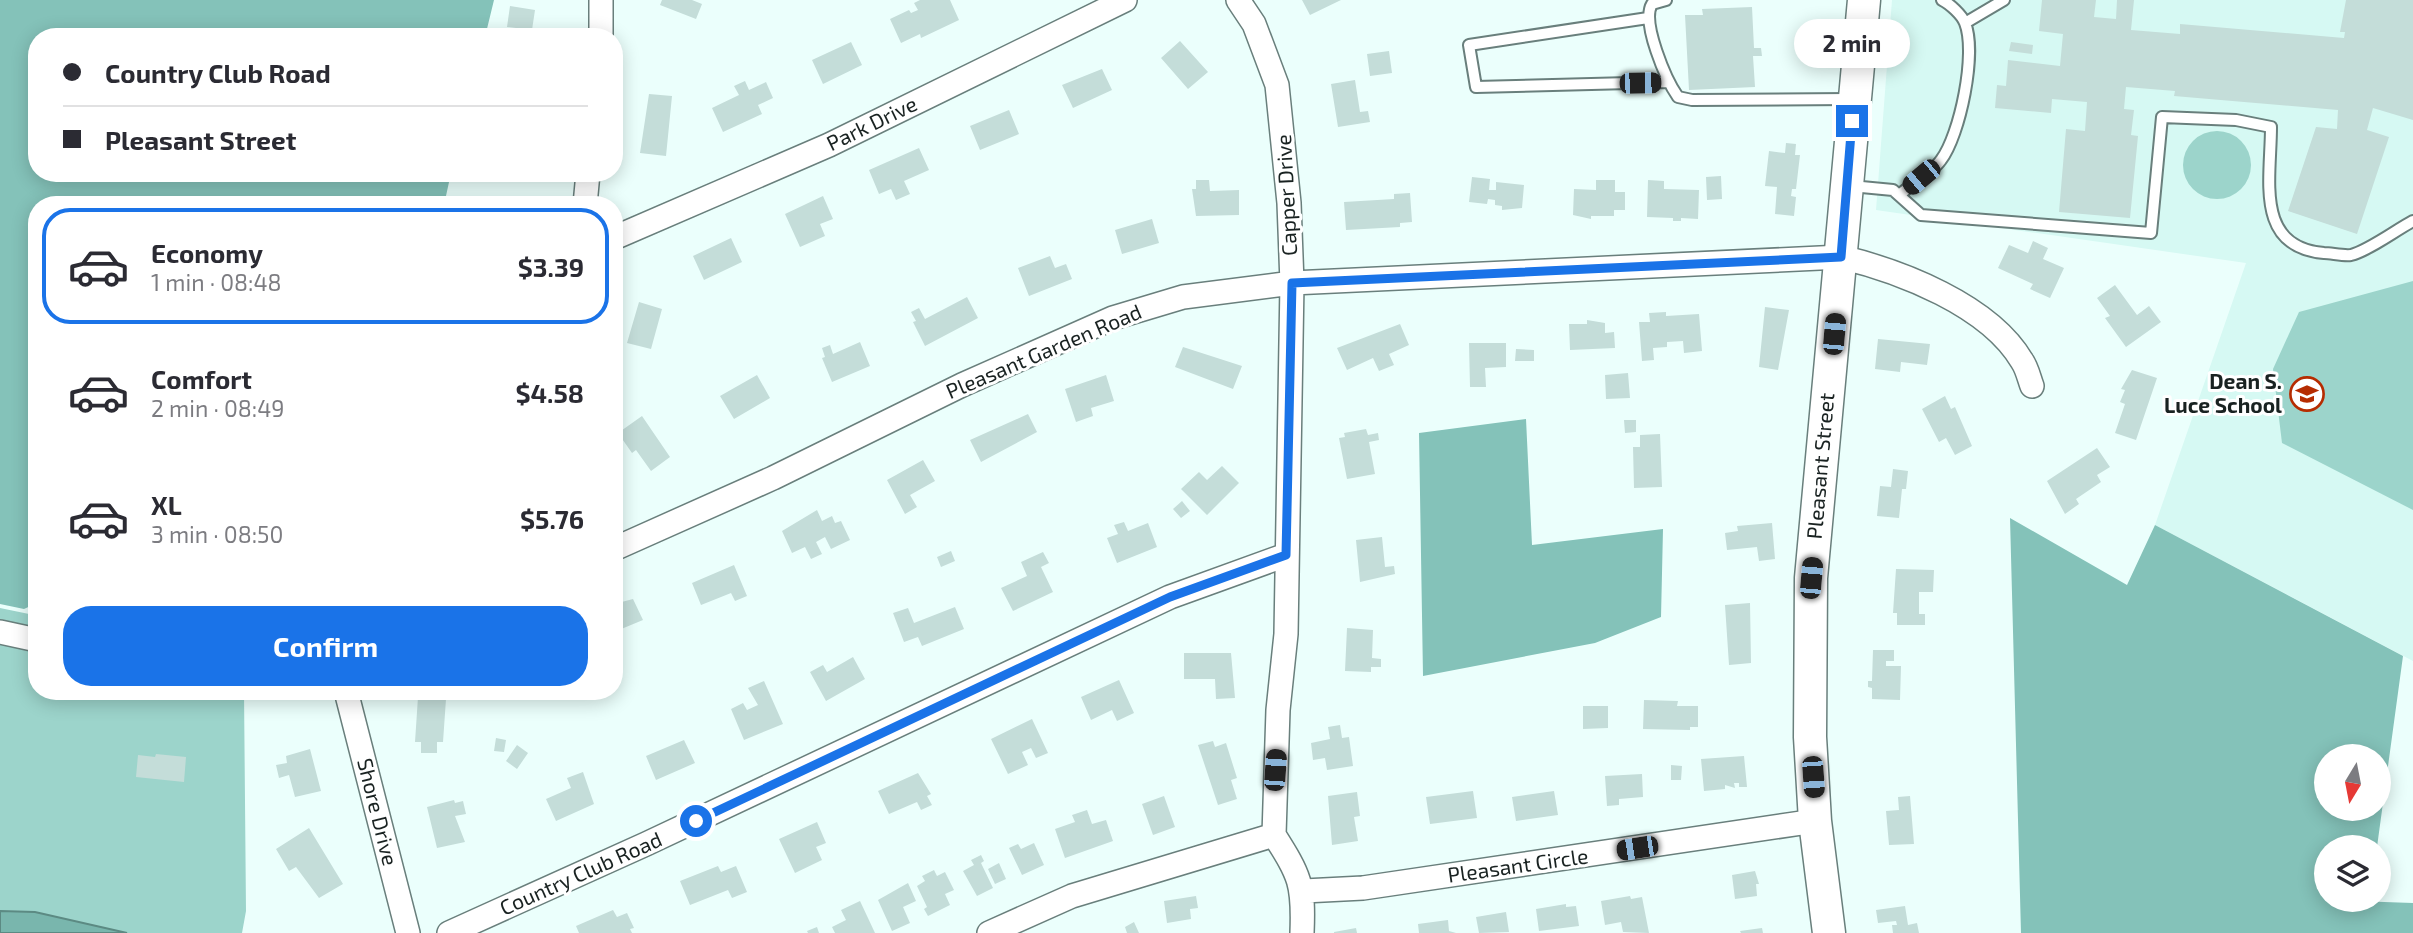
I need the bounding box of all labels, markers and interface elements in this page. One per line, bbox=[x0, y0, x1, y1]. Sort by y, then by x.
callout: 2 min bbox=[1794, 19, 1910, 68]
text: 2 min bbox=[1823, 29, 1881, 57]
text: Country Club Road bbox=[105, 57, 331, 88]
car bbox=[1619, 72, 1662, 94]
street label: Park Drive bbox=[822, 90, 921, 155]
route end bbox=[1836, 105, 1868, 137]
text: Pleasant Street bbox=[105, 124, 296, 155]
street label: Capper Drive bbox=[1270, 134, 1301, 256]
car bbox=[1899, 155, 1944, 199]
icon: car bbox=[67, 235, 130, 298]
text: Economy bbox=[151, 237, 263, 268]
text: $3.39 bbox=[518, 251, 584, 282]
text: 1 min · 08:48 bbox=[151, 268, 282, 296]
street label: Pleasant Garden Road bbox=[942, 298, 1145, 403]
car bbox=[1822, 312, 1847, 356]
icon: car bbox=[67, 361, 130, 424]
text: Comfort bbox=[151, 363, 252, 394]
place label: Dean S. Luce School bbox=[2164, 368, 2282, 417]
school or university icon: Dean S. Luce School bbox=[2288, 375, 2326, 413]
text: $4.58 bbox=[515, 377, 584, 408]
street label: Pleasant Street bbox=[1801, 392, 1838, 540]
text: 2 min · 08:49 bbox=[151, 394, 285, 422]
icon: car bbox=[67, 487, 130, 550]
text: XL bbox=[151, 489, 182, 520]
text: $5.76 bbox=[520, 503, 584, 534]
text: 3 min · 08:50 bbox=[151, 520, 283, 548]
car bbox=[1799, 556, 1824, 600]
button: Confirm bbox=[63, 606, 588, 686]
north arrow bbox=[2314, 744, 2390, 821]
map controls bbox=[2314, 744, 2391, 912]
car bbox=[1264, 748, 1287, 792]
street label: Shore Drive bbox=[353, 755, 404, 868]
car bbox=[1802, 755, 1825, 799]
route start bbox=[680, 805, 712, 837]
street label: Country Club Road bbox=[495, 826, 665, 920]
car bbox=[1615, 834, 1660, 862]
button: layers bbox=[2314, 835, 2391, 912]
street label: Pleasant Circle bbox=[1446, 842, 1590, 887]

